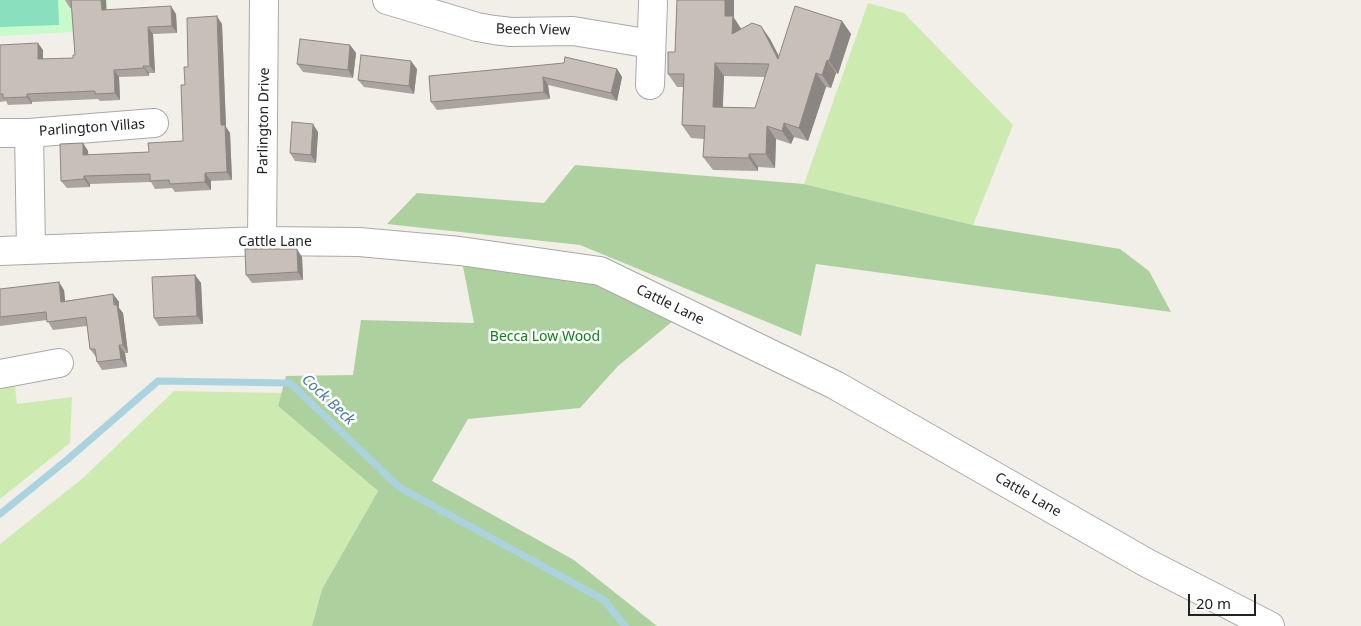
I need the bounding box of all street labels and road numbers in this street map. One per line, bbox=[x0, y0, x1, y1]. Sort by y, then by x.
street label: Beech View bbox=[496, 21, 570, 39]
street label: Parlington Drive bbox=[255, 67, 273, 175]
street label: Parlington Villas bbox=[38, 116, 146, 140]
street label: Cattle Lane bbox=[238, 234, 312, 250]
street label: Cattle Lane bbox=[633, 281, 707, 329]
street label: Cattle Lane bbox=[992, 469, 1064, 521]

